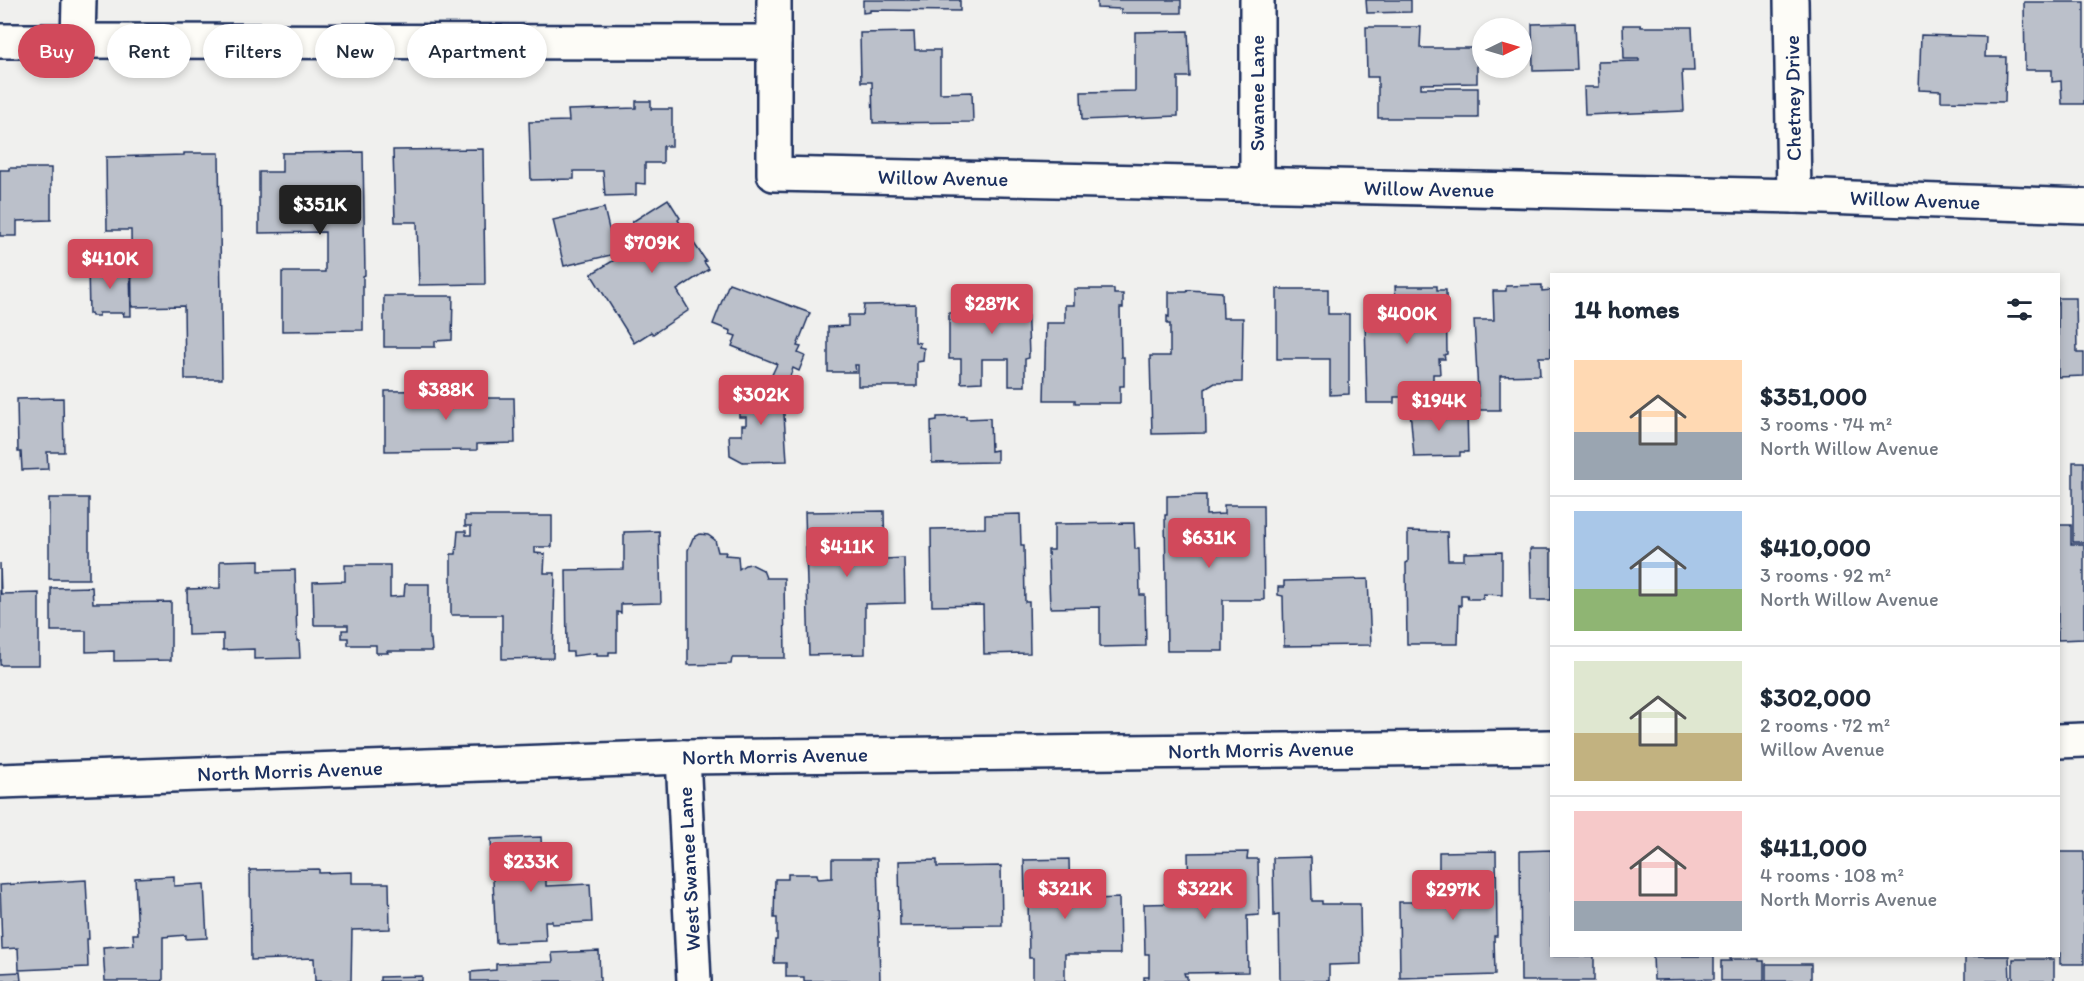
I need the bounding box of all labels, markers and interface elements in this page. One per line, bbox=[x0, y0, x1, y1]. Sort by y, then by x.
north arrow bbox=[1472, 18, 1532, 78]
map controls bbox=[1472, 18, 1532, 78]
chip: Buy bbox=[18, 24, 95, 78]
chip: Rent bbox=[107, 24, 191, 78]
chip: Filters bbox=[203, 24, 303, 78]
chip: New bbox=[315, 24, 395, 78]
chip: Apartment bbox=[407, 24, 547, 78]
street label: Swanee Lane bbox=[1244, 35, 1269, 151]
street label: Chetney Drive bbox=[1779, 35, 1806, 161]
street label: Willow Avenue bbox=[877, 164, 1009, 191]
street label: Willow Avenue bbox=[1363, 175, 1495, 202]
pin: $351K bbox=[278, 185, 362, 236]
street label: Willow Avenue bbox=[1849, 185, 1981, 214]
text: $351K bbox=[293, 192, 347, 216]
pin: $709K bbox=[610, 223, 694, 274]
text: $709K bbox=[624, 230, 680, 254]
pin: $410K bbox=[68, 239, 152, 290]
text: $410K bbox=[82, 246, 138, 270]
pin: $287K bbox=[950, 284, 1034, 335]
text: $287K bbox=[965, 291, 1019, 315]
text: 14 homes bbox=[1574, 293, 1680, 325]
icon: filters bbox=[2003, 293, 2036, 326]
pin: $400K bbox=[1365, 294, 1449, 345]
text: $400K bbox=[1377, 301, 1437, 325]
pin: $388K bbox=[404, 370, 488, 421]
pin: $302K bbox=[719, 375, 803, 426]
text: $388K bbox=[418, 377, 474, 401]
text: $351,000 bbox=[1760, 380, 1867, 412]
pin: $194K bbox=[1397, 381, 1481, 432]
text: $302K bbox=[733, 382, 789, 406]
icon: home bbox=[1622, 384, 1694, 456]
text: $194K bbox=[1412, 388, 1466, 412]
text: 3 rooms · 74 m² bbox=[1760, 412, 1892, 436]
text: North Willow Avenue bbox=[1760, 436, 1939, 460]
pin: $631K bbox=[1167, 518, 1251, 569]
text: $631K bbox=[1182, 525, 1236, 549]
pin: $411K bbox=[805, 527, 889, 578]
text: $410,000 bbox=[1760, 531, 1871, 563]
text: $411K bbox=[820, 534, 874, 558]
icon: home bbox=[1622, 535, 1694, 607]
text: 3 rooms · 92 m² bbox=[1760, 563, 1891, 587]
text: North Willow Avenue bbox=[1760, 587, 1939, 611]
text: $302,000 bbox=[1760, 681, 1871, 713]
icon: home bbox=[1622, 685, 1694, 757]
text: 2 rooms · 72 m² bbox=[1760, 713, 1890, 737]
street label: North Morris Avenue bbox=[1168, 735, 1354, 764]
text: Willow Avenue bbox=[1760, 737, 1884, 761]
street label: North Morris Avenue bbox=[682, 741, 868, 770]
street label: North Morris Avenue bbox=[197, 755, 383, 786]
street label: West Swanee Lane bbox=[672, 786, 705, 952]
text: $411,000 bbox=[1760, 831, 1867, 863]
icon: home bbox=[1622, 835, 1694, 907]
pin: $233K bbox=[489, 842, 573, 893]
text: $233K bbox=[503, 849, 559, 873]
text: 4 rooms · 108 m² bbox=[1760, 863, 1904, 887]
pin: $321K bbox=[1023, 869, 1107, 920]
pin: $322K bbox=[1163, 869, 1247, 920]
pin: $297K bbox=[1411, 870, 1495, 921]
text: $321K bbox=[1038, 876, 1092, 900]
text: $322K bbox=[1178, 876, 1232, 900]
text: $297K bbox=[1426, 877, 1480, 901]
text: North Morris Avenue bbox=[1760, 887, 1937, 911]

